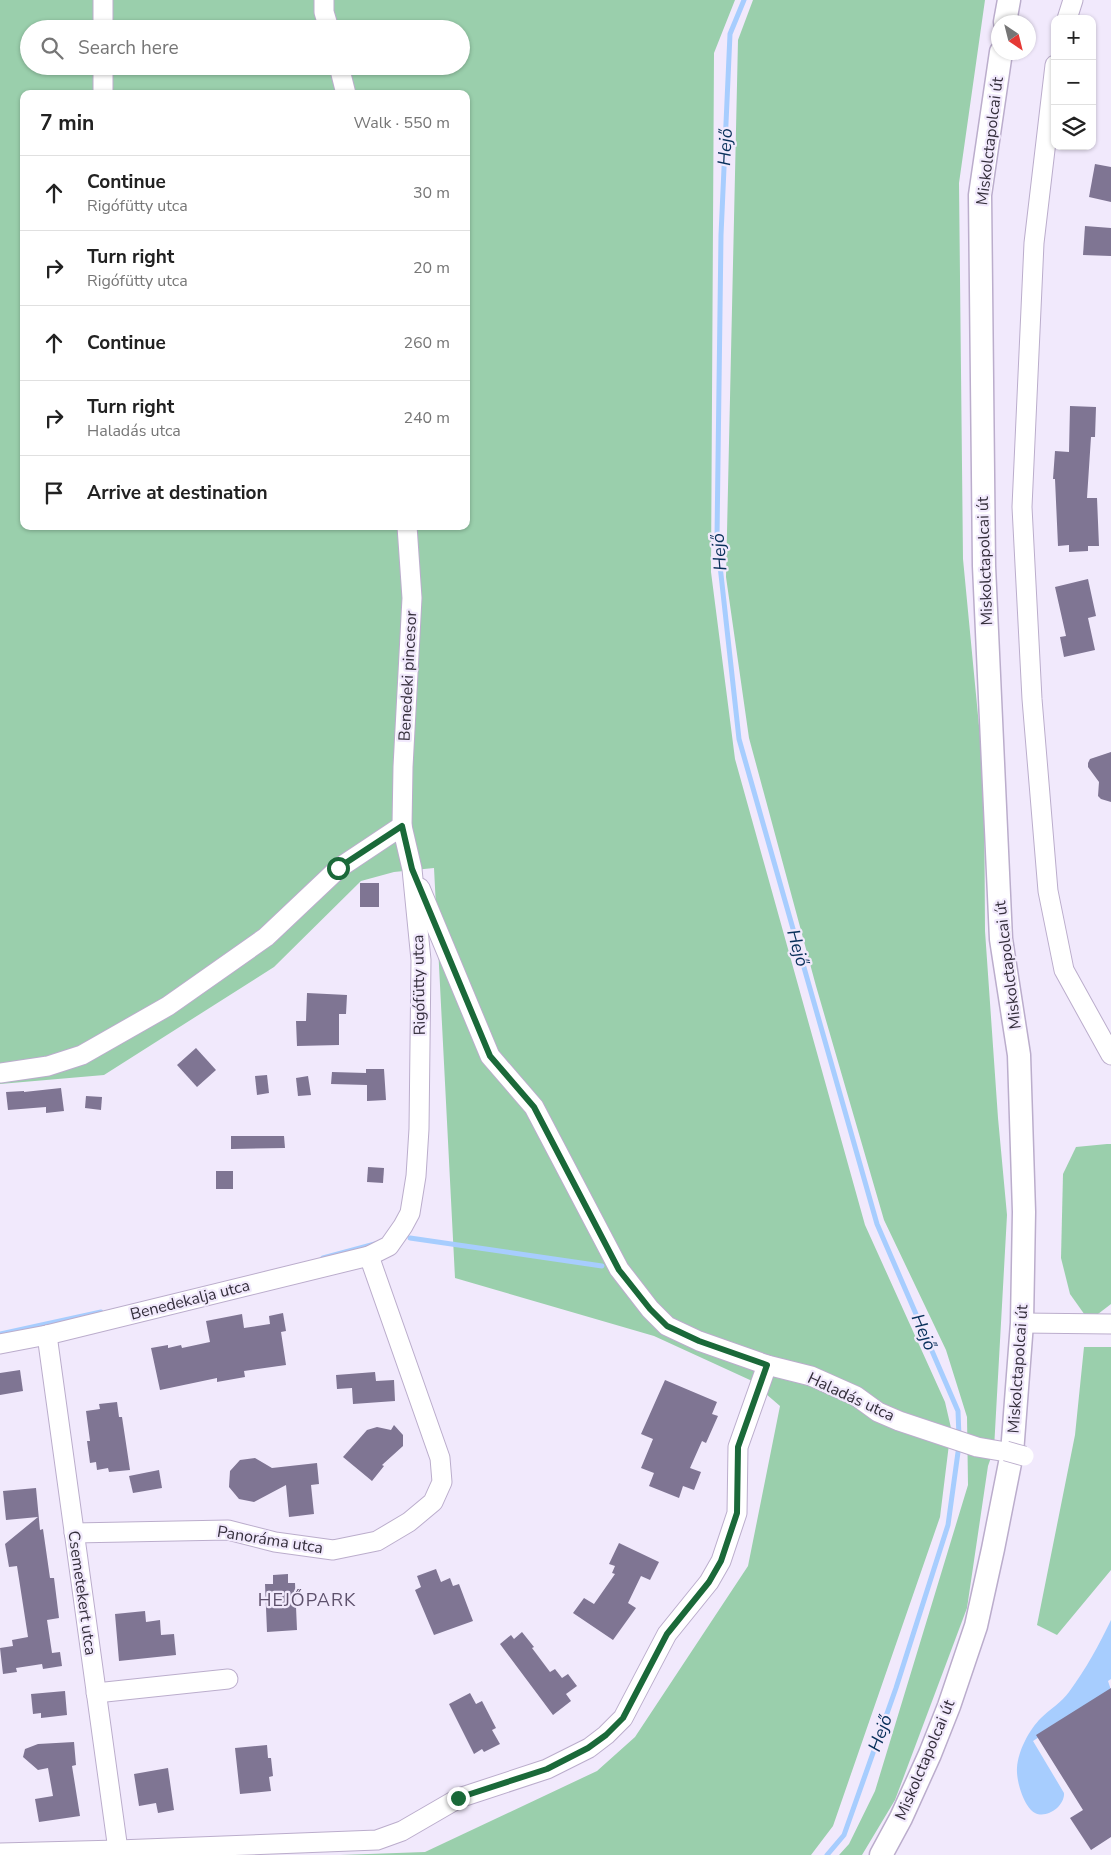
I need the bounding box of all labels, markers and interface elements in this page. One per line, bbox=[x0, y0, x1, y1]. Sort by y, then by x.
north arrow bbox=[991, 15, 1036, 60]
map controls bbox=[1051, 15, 1096, 150]
button: + bbox=[1051, 15, 1096, 60]
search box bbox=[20, 20, 470, 75]
icon: search bbox=[38, 34, 66, 62]
text: Search here bbox=[78, 35, 179, 61]
button: − bbox=[1051, 60, 1096, 105]
street label: Miskolctapolcai út bbox=[971, 75, 1009, 206]
button: layers bbox=[1051, 105, 1096, 150]
text: 7 min bbox=[40, 109, 94, 137]
text: Walk · 550 m bbox=[354, 112, 450, 134]
water label: Hejő bbox=[712, 128, 738, 166]
text: Continue bbox=[87, 169, 166, 195]
icon: ahead bbox=[40, 179, 68, 207]
text: 30 m bbox=[413, 182, 450, 204]
text: Rigófütty utca bbox=[87, 195, 188, 217]
text: Turn right bbox=[87, 244, 174, 270]
icon: right bbox=[40, 254, 68, 282]
text: 20 m bbox=[413, 257, 450, 279]
text: Rigófütty utca bbox=[87, 270, 188, 292]
icon: ahead bbox=[40, 329, 68, 357]
text: Continue bbox=[87, 330, 166, 356]
text: 260 m bbox=[403, 332, 450, 354]
text: Turn right bbox=[87, 394, 174, 420]
icon: right bbox=[40, 404, 68, 432]
text: 240 m bbox=[403, 407, 450, 429]
text: Haladás utca bbox=[87, 420, 181, 442]
icon: arrive bbox=[40, 479, 68, 507]
text: Arrive at destination bbox=[87, 480, 268, 506]
street label: Miskolctapolcai út bbox=[972, 496, 998, 626]
water label: Hejő bbox=[705, 532, 733, 572]
street label: Benedeki pincesor bbox=[394, 610, 422, 742]
route start bbox=[327, 857, 350, 880]
street label: Miskolctapolcai út bbox=[989, 899, 1027, 1030]
water label: Hejő bbox=[781, 927, 815, 969]
street label: Rigófütty utca bbox=[407, 934, 431, 1036]
street label: Benedekalja utca bbox=[128, 1274, 252, 1326]
street label: Miskolctapolcai út bbox=[1003, 1303, 1034, 1434]
water label: Hejő bbox=[906, 1310, 942, 1354]
street label: Haladás utca bbox=[804, 1367, 898, 1427]
street label: Panoráma utca bbox=[215, 1521, 325, 1559]
street label: Csemetekert utca bbox=[62, 1529, 102, 1657]
district label: HEJŐPARK bbox=[258, 1588, 356, 1612]
street label: Miskolctapolcai út bbox=[890, 1696, 960, 1824]
water label: Hejő bbox=[862, 1711, 898, 1755]
route end bbox=[447, 1787, 470, 1810]

